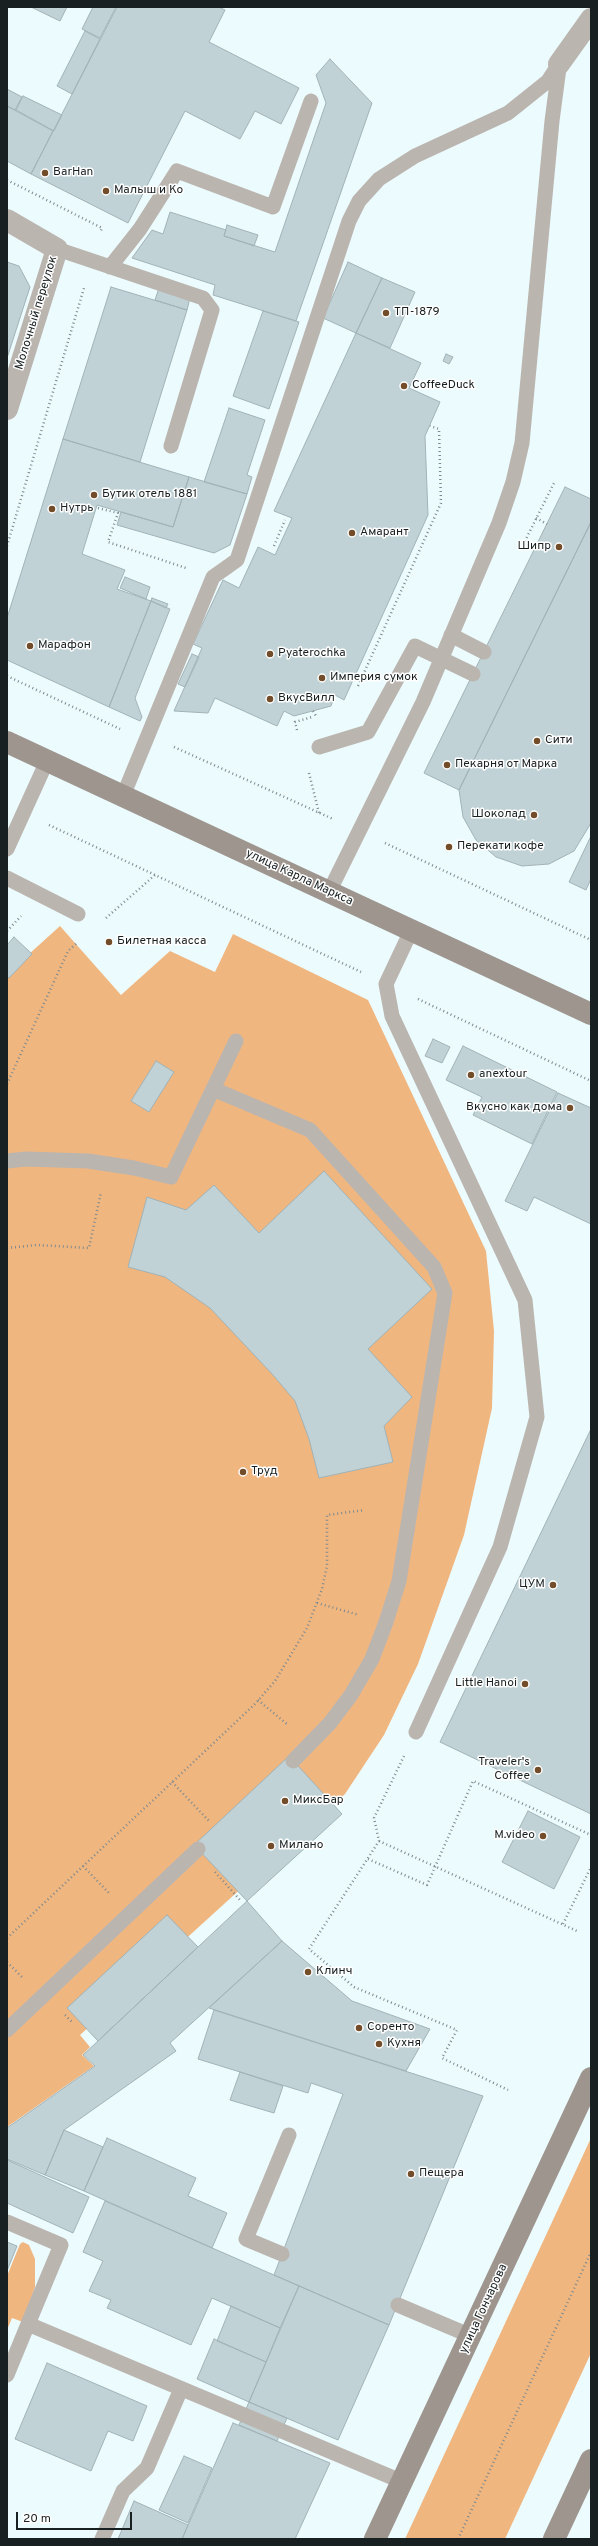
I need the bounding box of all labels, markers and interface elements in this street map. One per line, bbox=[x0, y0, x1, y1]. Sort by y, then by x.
place label: BarHan bbox=[53, 166, 93, 180]
marker: BarHan bbox=[40, 168, 50, 178]
place label: Малыш и Ко bbox=[114, 184, 183, 198]
marker: Малыш и Ко bbox=[101, 186, 111, 196]
street label: Молочный переулок bbox=[13, 254, 61, 372]
place label: ТП-1879 bbox=[394, 306, 440, 320]
marker: ТП-1879 bbox=[381, 308, 391, 318]
place label: CoffeeDuck bbox=[412, 379, 475, 393]
marker: CoffeeDuck bbox=[399, 381, 409, 391]
place label: Бутик отель 1881 bbox=[102, 488, 197, 502]
marker: Бутик отель 1881 bbox=[89, 490, 99, 500]
place label: Нутрь bbox=[60, 502, 94, 516]
marker: Нутрь bbox=[47, 504, 57, 514]
place label: Амарант bbox=[360, 526, 409, 540]
marker: Амарант bbox=[347, 528, 357, 538]
place label: Шипр bbox=[517, 540, 551, 554]
marker: Шипр bbox=[554, 542, 564, 552]
place label: Марафон bbox=[38, 639, 91, 653]
marker: Марафон bbox=[25, 641, 35, 651]
place label: Pyaterochka bbox=[278, 647, 346, 661]
marker: Pyaterochka bbox=[265, 649, 275, 659]
place label: Империя сумок bbox=[330, 671, 418, 685]
marker: Империя сумок bbox=[317, 673, 327, 683]
place label: ВкусВилл bbox=[278, 692, 335, 706]
marker: ВкусВилл bbox=[265, 694, 275, 704]
place label: Сити bbox=[545, 734, 572, 748]
marker: Сити bbox=[532, 736, 542, 746]
place label: Пекарня от Марка bbox=[455, 758, 557, 772]
marker: Пекарня от Марка bbox=[442, 760, 452, 770]
place label: Шоколад bbox=[471, 808, 526, 822]
marker: Шоколад bbox=[529, 810, 539, 820]
place label: Перекати кофе bbox=[457, 840, 544, 854]
marker: Перекати кофе bbox=[444, 842, 454, 852]
street label: улица Карла Маркса bbox=[243, 847, 355, 909]
place label: Билетная касса bbox=[117, 935, 206, 949]
marker: Билетная касса bbox=[104, 937, 114, 947]
place label: anextour bbox=[479, 1068, 527, 1082]
marker: anextour bbox=[466, 1070, 476, 1080]
place label: Вкусно как дома bbox=[466, 1101, 562, 1115]
marker: Вкусно как дома bbox=[565, 1103, 575, 1113]
place label: Труд bbox=[251, 1465, 278, 1479]
marker: Труд bbox=[238, 1467, 248, 1477]
place label: ЦУМ bbox=[519, 1578, 545, 1592]
marker: ЦУМ bbox=[548, 1580, 558, 1590]
place label: Little Hanoi bbox=[455, 1677, 517, 1691]
marker: Little Hanoi bbox=[520, 1679, 530, 1689]
place label: Traveler's Coffee bbox=[478, 1756, 530, 1784]
marker: Traveler's Coffee bbox=[533, 1765, 543, 1775]
place label: МиксБар bbox=[293, 1794, 344, 1808]
marker: МиксБар bbox=[280, 1796, 290, 1806]
place label: M.video bbox=[494, 1829, 535, 1843]
marker: M.video bbox=[538, 1831, 548, 1841]
place label: Милано bbox=[279, 1839, 323, 1853]
marker: Милано bbox=[266, 1841, 276, 1851]
place label: Клинч bbox=[316, 1965, 352, 1979]
marker: Клинч bbox=[303, 1967, 313, 1977]
place label: Соренто bbox=[367, 2021, 414, 2035]
marker: Соренто bbox=[354, 2023, 364, 2033]
place label: Кухня bbox=[387, 2037, 421, 2051]
marker: Кухня bbox=[374, 2039, 384, 2049]
place label: Пещера bbox=[419, 2167, 464, 2181]
marker: Пещера bbox=[406, 2169, 416, 2179]
street label: улица Гончарова bbox=[457, 2262, 511, 2356]
scale bar bbox=[18, 2504, 134, 2530]
text: 20 m bbox=[23, 2511, 51, 2527]

